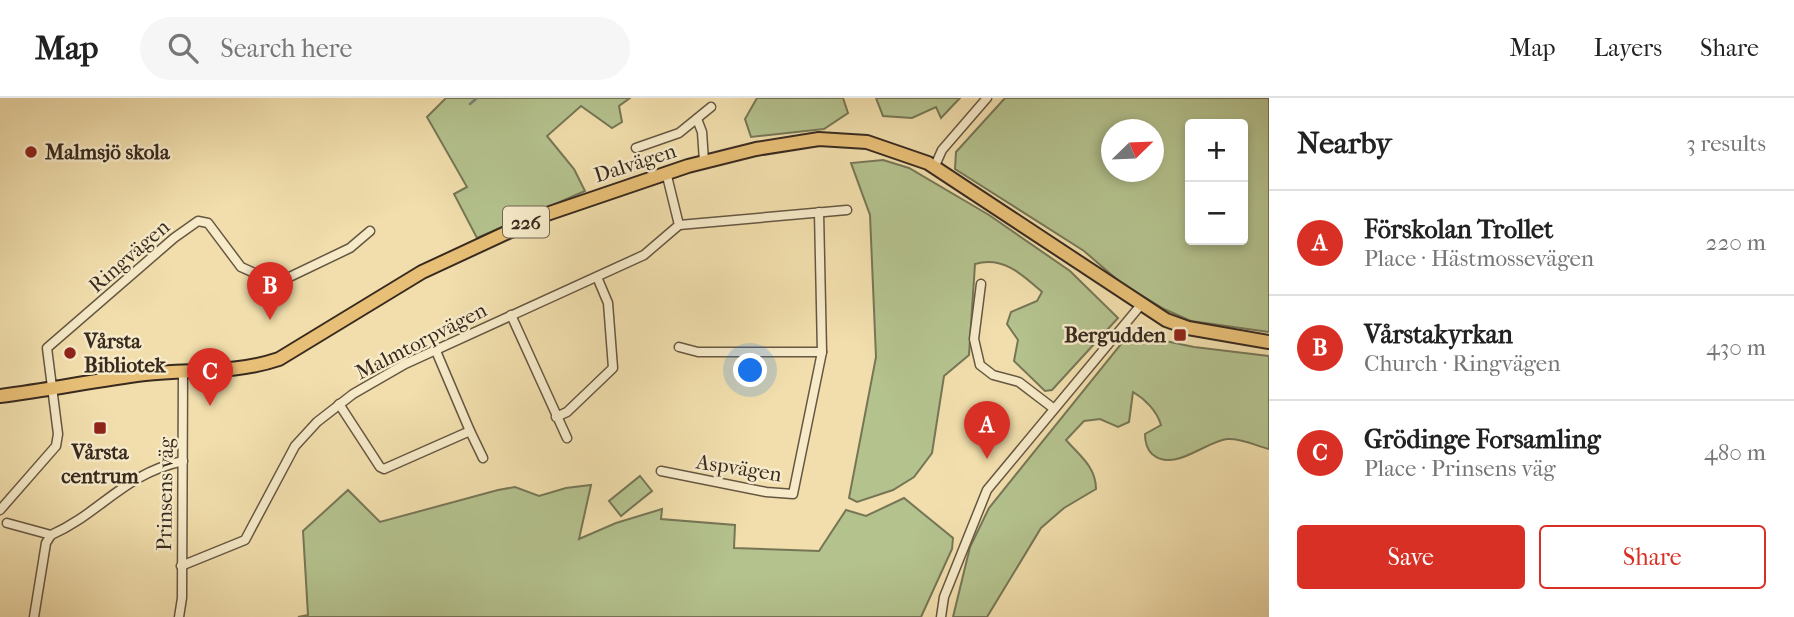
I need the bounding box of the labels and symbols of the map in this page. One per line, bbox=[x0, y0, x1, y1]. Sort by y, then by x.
north arrow bbox=[1101, 119, 1164, 182]
street label: Dalvägen bbox=[591, 138, 679, 188]
place label: Malmsjö skola bbox=[44, 140, 171, 164]
marker: Malmsjö skola bbox=[23, 144, 39, 160]
road number: 226 bbox=[503, 206, 549, 238]
street label: Ringvägen bbox=[84, 215, 174, 297]
pin: B bbox=[247, 262, 293, 320]
street label: Malmtorpvägen bbox=[351, 298, 491, 384]
place label: Bergudden bbox=[1064, 323, 1167, 347]
marker: Bergudden bbox=[1172, 327, 1188, 343]
place label: Vårsta Bibliotek bbox=[83, 329, 167, 377]
marker: Vårsta Bibliotek bbox=[62, 345, 78, 361]
pin: C bbox=[187, 348, 233, 406]
your location bbox=[733, 353, 767, 387]
pin: A bbox=[964, 401, 1010, 459]
marker: Vårsta centrum bbox=[92, 420, 108, 436]
street label: Prinsens väg bbox=[152, 436, 178, 551]
place label: Vårsta centrum bbox=[61, 440, 139, 488]
street label: Aspvägen bbox=[694, 449, 783, 487]

